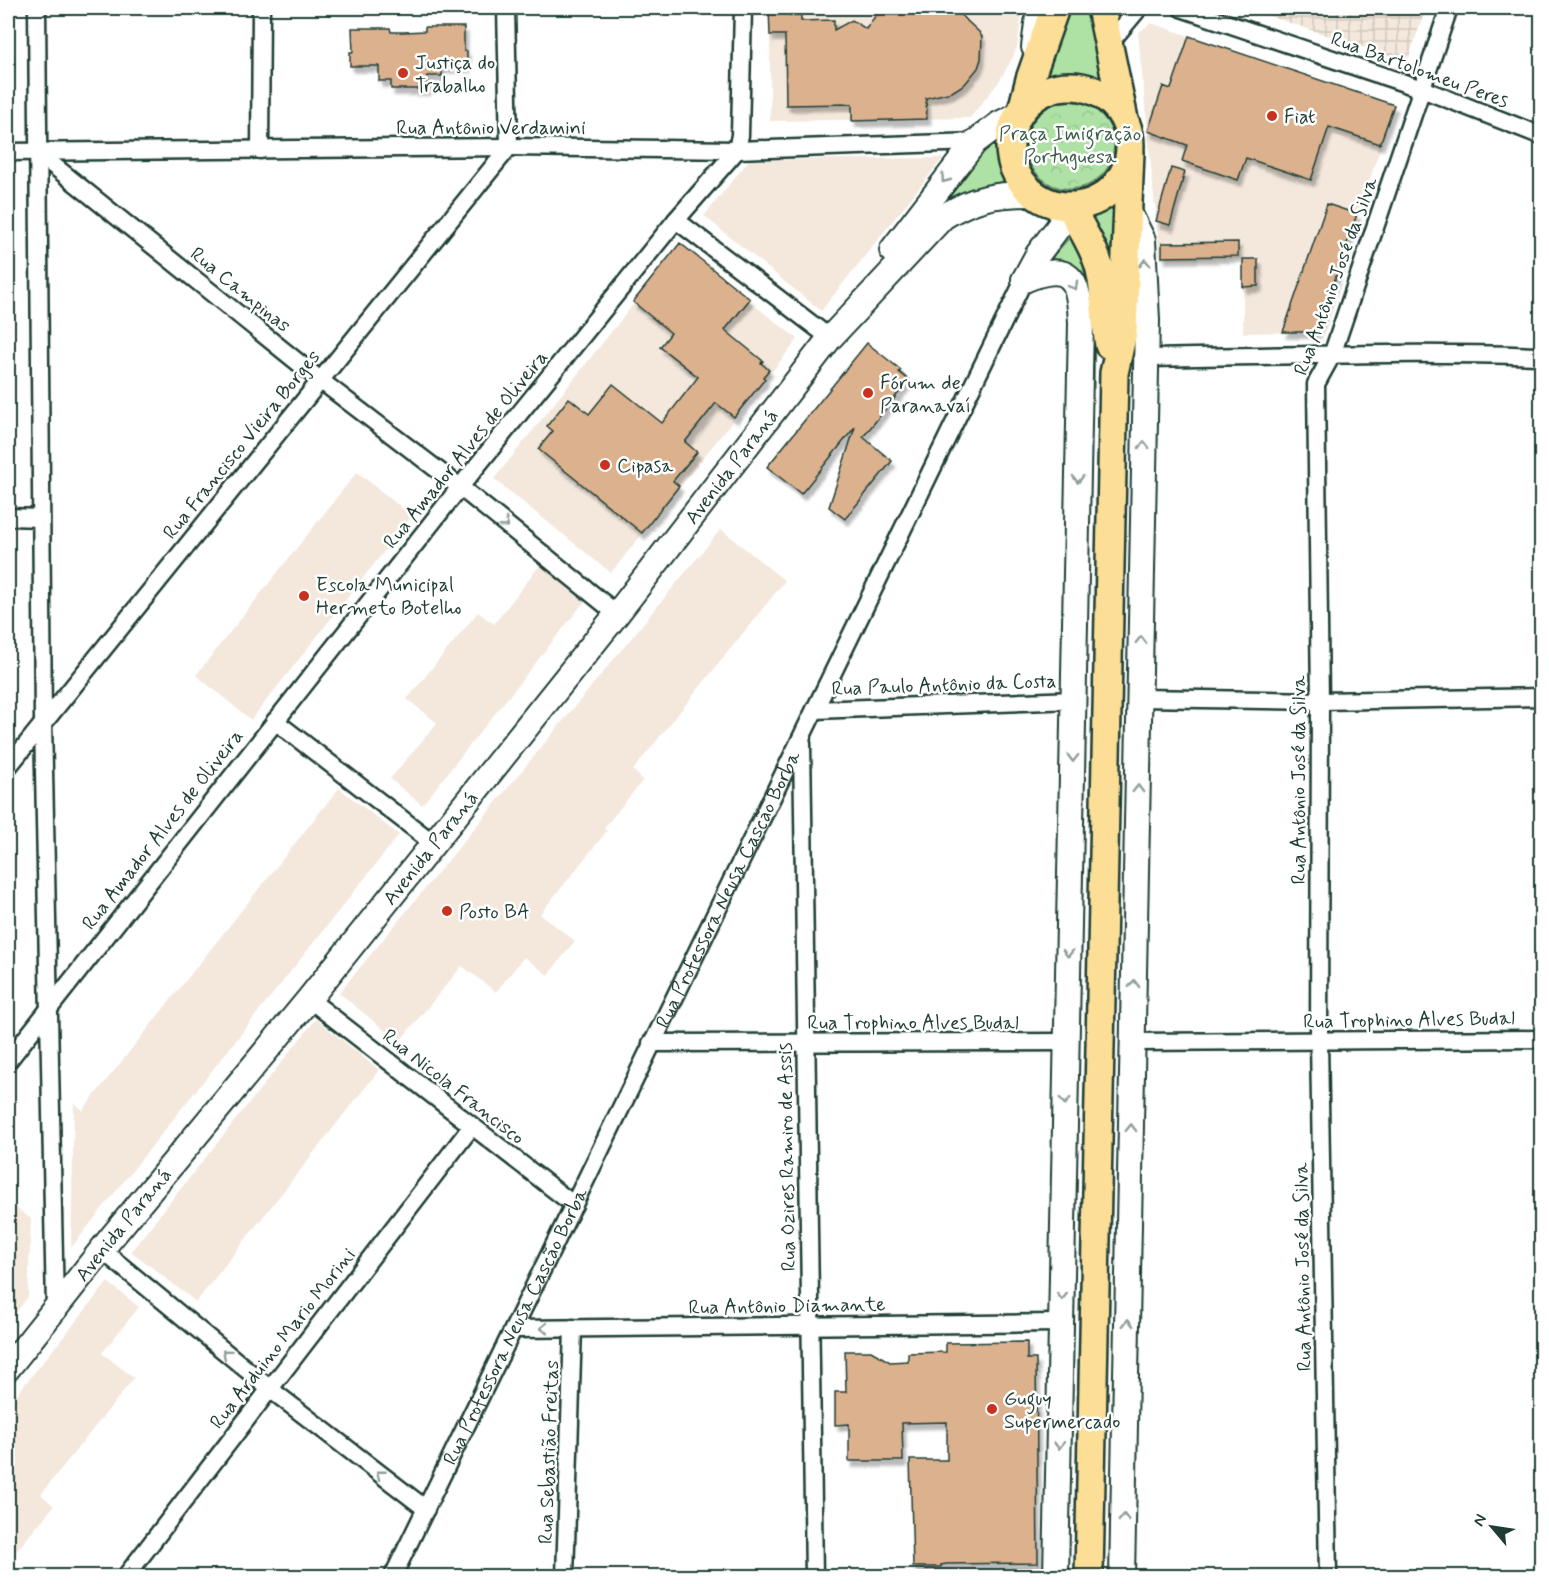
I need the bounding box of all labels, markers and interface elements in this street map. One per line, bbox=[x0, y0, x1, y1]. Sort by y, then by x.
street label: Rua Bartolomeu Peres bbox=[1327, 26, 1512, 115]
place label: Justiça do Trabalho bbox=[415, 50, 495, 100]
marker: Justiça do Trabalho bbox=[396, 66, 410, 80]
place label: Fiat bbox=[1284, 104, 1315, 131]
marker: Fiat bbox=[1265, 109, 1279, 123]
street label: Rua Antônio Verdamini bbox=[396, 115, 586, 142]
park label: Praça Imigração Portuguesa bbox=[999, 121, 1141, 171]
one-way arrow bbox=[942, 173, 953, 184]
street label: Rua Antônio José da Silva bbox=[1288, 173, 1385, 379]
street label: Rua Campinas bbox=[184, 241, 296, 339]
one-way arrow bbox=[1139, 259, 1152, 268]
one-way arrow bbox=[1067, 280, 1078, 290]
street label: Rua Francisco Vieira Borges bbox=[157, 345, 327, 545]
street label: Rua Amador Alves de Oliveira bbox=[378, 345, 555, 555]
place label: Fórum de Paranavaí bbox=[880, 370, 971, 420]
marker: Fórum de Paranavaí bbox=[861, 386, 875, 400]
street label: Avenida Paraná bbox=[679, 404, 785, 530]
one-way arrow bbox=[1138, 440, 1151, 449]
place label: Cipasa bbox=[617, 453, 674, 480]
marker: Cipasa bbox=[598, 458, 612, 472]
one-way arrow bbox=[1072, 475, 1084, 484]
one-way arrow bbox=[498, 517, 509, 528]
place label: Escola Municipal Hermeto Botelho bbox=[316, 572, 462, 622]
marker: Escola Municipal Hermeto Botelho bbox=[297, 589, 311, 603]
one-way arrow bbox=[1135, 635, 1147, 644]
street label: Rua Paulo Antônio da Costa bbox=[831, 668, 1057, 703]
street label: Rua Antônio José da Silva bbox=[1286, 675, 1313, 884]
street label: Rua Amador Alves de Oliveira bbox=[76, 724, 250, 936]
street label: Rua Professora Neusa Cascão Borba bbox=[650, 746, 808, 1033]
one-way arrow bbox=[1066, 754, 1079, 763]
one-way arrow bbox=[1132, 784, 1144, 793]
street label: Avenida Paraná bbox=[377, 786, 485, 911]
place label: Posto BA bbox=[459, 899, 530, 926]
marker: Posto BA bbox=[440, 904, 454, 918]
one-way arrow bbox=[1062, 949, 1075, 958]
one-way arrow bbox=[1127, 979, 1140, 988]
street label: Rua Trophino Alves Budal bbox=[1303, 1005, 1515, 1036]
street label: Rua Trophino Alves Budal bbox=[807, 1010, 1019, 1037]
street label: Rua Nicola Francisco bbox=[376, 1023, 530, 1151]
street label: Rua Ozires Ramiro de Assis bbox=[772, 1042, 803, 1272]
one-way arrow bbox=[1059, 1096, 1071, 1105]
one-way arrow bbox=[1125, 1124, 1137, 1133]
street label: Rua Antônio José da Silva bbox=[1288, 1161, 1319, 1372]
street label: Avenida Paraná bbox=[70, 1163, 178, 1288]
street label: Rua Professora Neusa Cascão Borba bbox=[437, 1183, 595, 1470]
street label: Rua Arduino Mario Morini bbox=[204, 1243, 362, 1435]
street label: Rua Antônio Diamante bbox=[688, 1291, 886, 1322]
one-way arrow bbox=[1056, 1291, 1068, 1300]
one-way arrow bbox=[1122, 1319, 1134, 1328]
one-way arrow bbox=[539, 1322, 548, 1335]
one-way arrow bbox=[222, 1349, 233, 1360]
street label: Rua Sebastião Freitas bbox=[533, 1360, 566, 1544]
place label: Guguy Supermercado bbox=[1004, 1386, 1120, 1436]
marker: Guguy Supermercado bbox=[985, 1402, 999, 1416]
one-way arrow bbox=[1053, 1440, 1065, 1449]
one-way arrow bbox=[375, 1470, 386, 1481]
north arrow bbox=[1462, 1497, 1522, 1557]
text: N bbox=[1468, 1511, 1492, 1530]
one-way arrow bbox=[1117, 1514, 1130, 1523]

